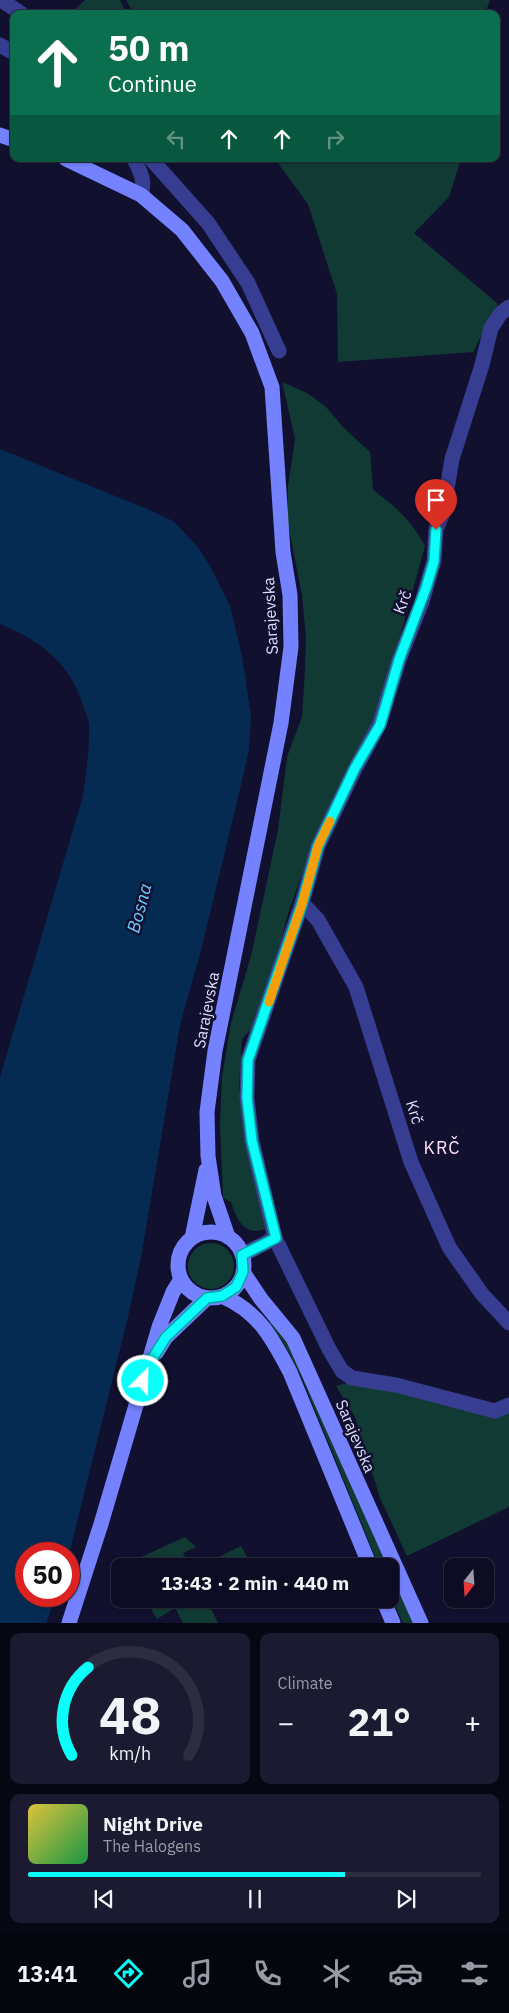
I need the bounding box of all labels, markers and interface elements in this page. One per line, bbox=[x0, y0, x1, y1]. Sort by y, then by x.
text: 50 m bbox=[108, 25, 190, 71]
icon: ahead bbox=[25, 30, 90, 95]
text: Continue bbox=[108, 69, 197, 98]
icon: left bbox=[162, 125, 190, 153]
icon: ahead bbox=[215, 125, 243, 153]
icon: ahead bbox=[268, 125, 296, 153]
icon: right bbox=[321, 125, 349, 153]
pin bbox=[415, 479, 457, 530]
icon: arrive bbox=[422, 486, 450, 514]
street label: Sarajevska bbox=[258, 576, 282, 655]
street label: Krč bbox=[388, 587, 416, 617]
water label: Bosna bbox=[121, 881, 157, 935]
street label: Sarajevska bbox=[189, 970, 223, 1050]
street label: Krč bbox=[402, 1098, 428, 1126]
district label: KRČ bbox=[424, 1135, 460, 1159]
position arrow bbox=[116, 1354, 168, 1406]
street label: Sarajevska bbox=[332, 1396, 381, 1476]
speed limit sign: 50 bbox=[15, 1542, 80, 1607]
north arrow bbox=[444, 1558, 494, 1608]
map controls bbox=[444, 1558, 494, 1608]
text: 13:43 · 2 min · 440 m bbox=[161, 1571, 349, 1595]
text: Climate bbox=[278, 1673, 333, 1693]
text: 48 bbox=[99, 1681, 161, 1748]
text: 21° bbox=[348, 1697, 411, 1746]
text: − bbox=[278, 1704, 294, 1741]
text: + bbox=[464, 1704, 481, 1741]
text: km/h bbox=[109, 1742, 151, 1765]
text: Night Drive bbox=[103, 1812, 203, 1836]
text: The Halogens bbox=[103, 1836, 201, 1856]
icon: previous bbox=[90, 1885, 118, 1913]
icon: pause bbox=[241, 1885, 269, 1913]
icon: next bbox=[392, 1885, 420, 1913]
icon: directions bbox=[111, 1956, 146, 1991]
icon: music bbox=[180, 1956, 215, 1991]
icon: phone bbox=[250, 1956, 285, 1991]
icon: climate bbox=[319, 1956, 354, 1991]
icon: car bbox=[388, 1956, 423, 1991]
icon: filters bbox=[457, 1956, 492, 1991]
text: 13:41 bbox=[17, 1959, 77, 1988]

